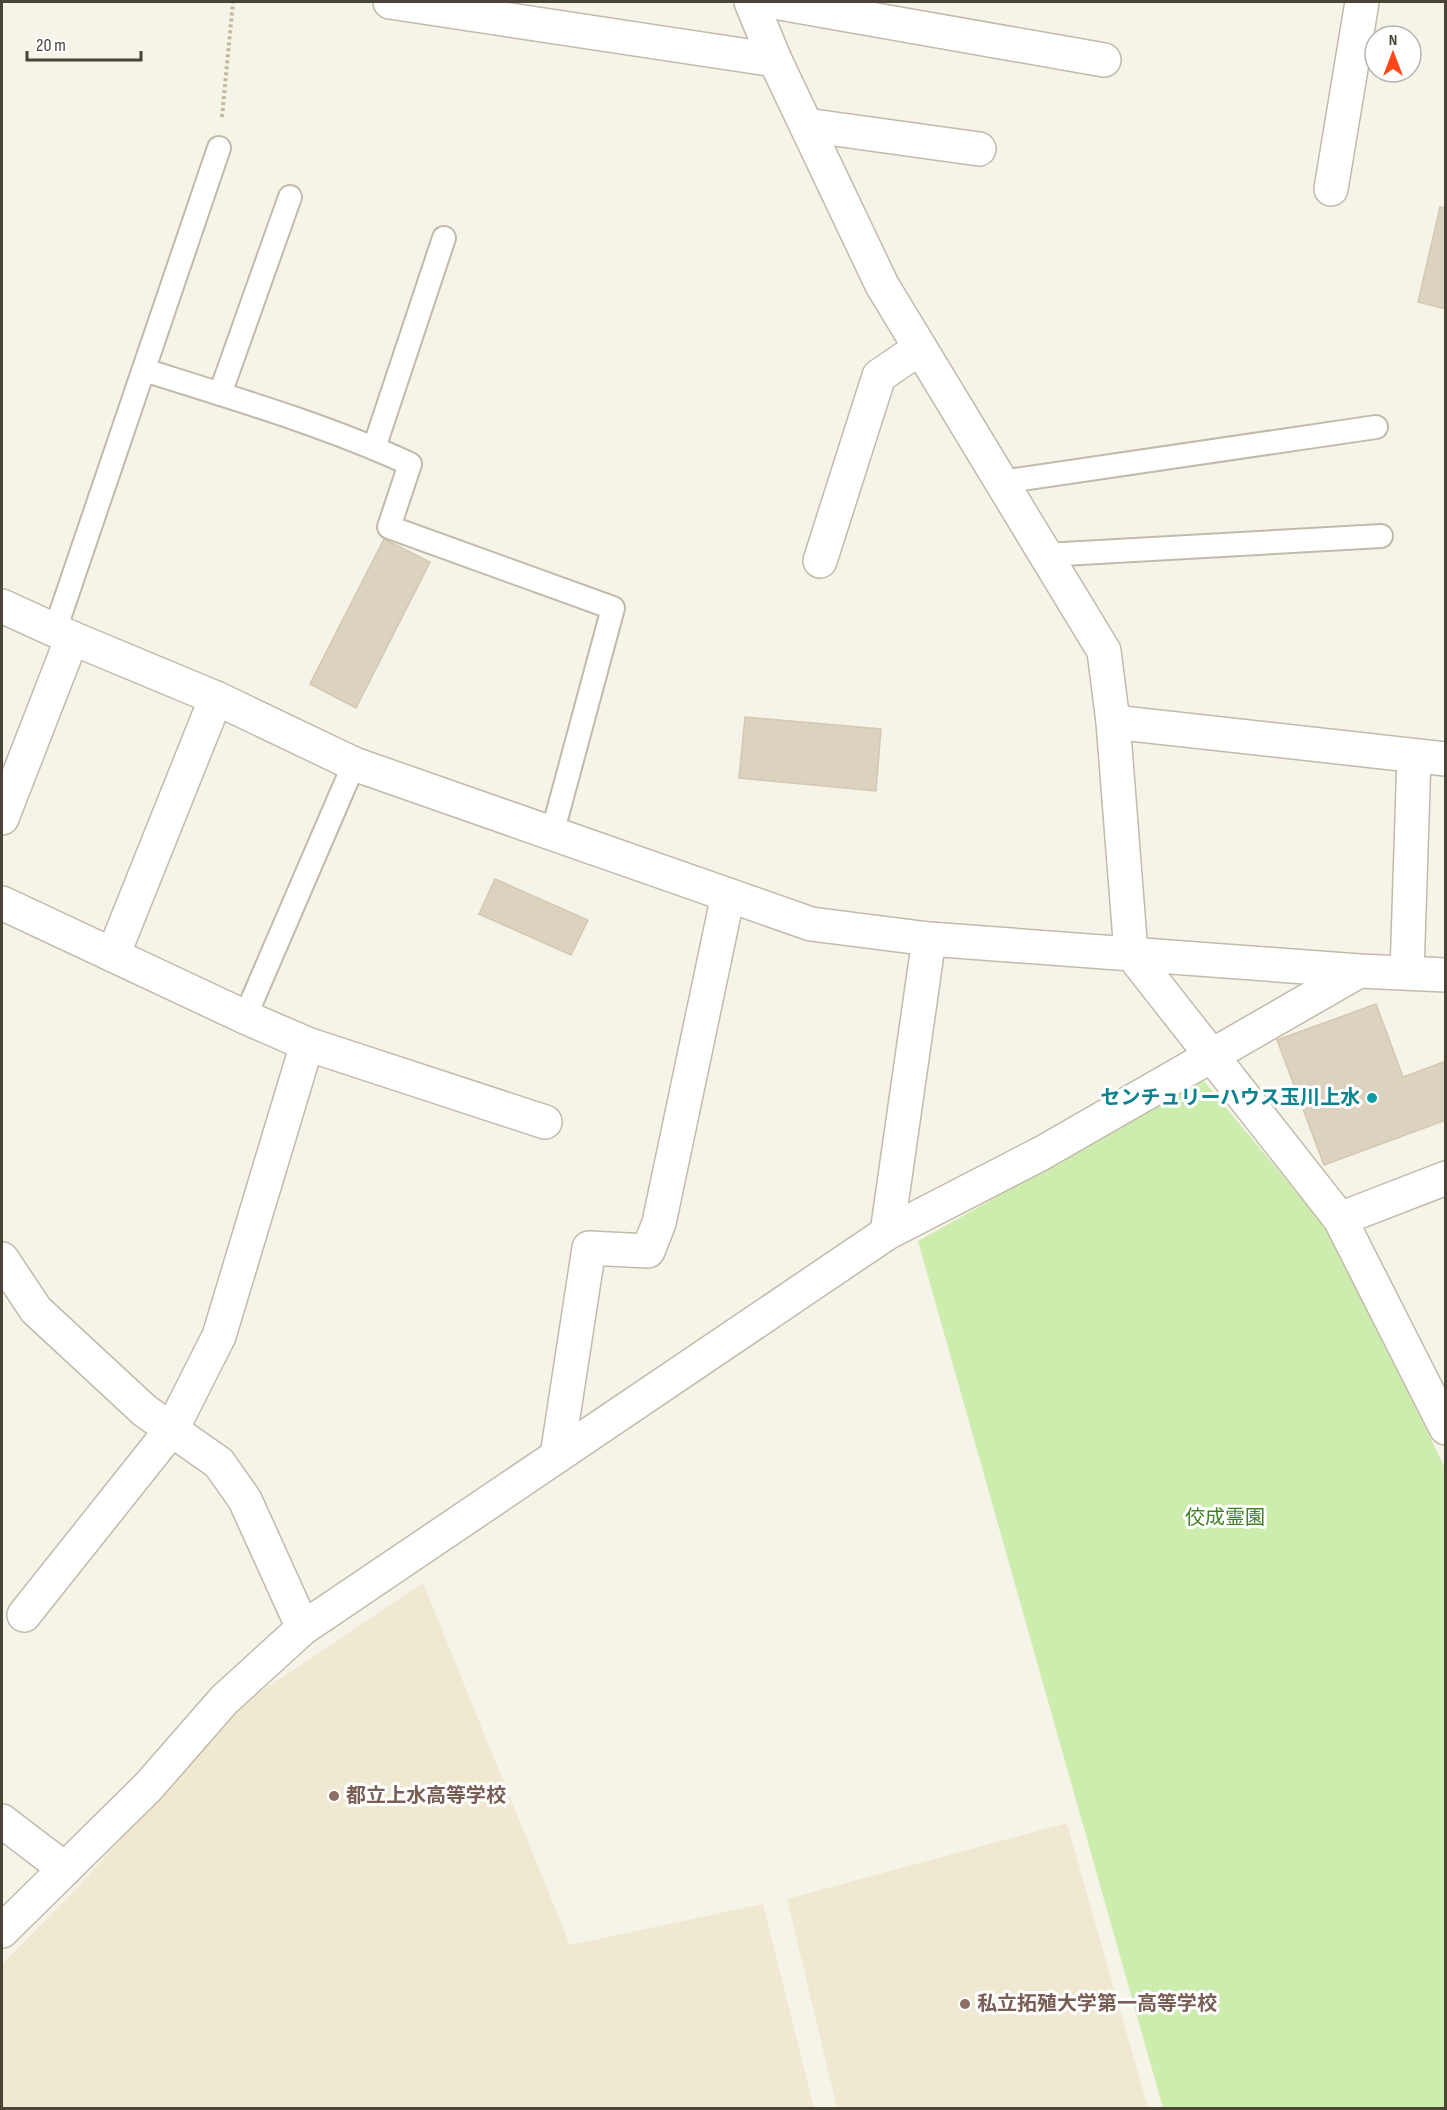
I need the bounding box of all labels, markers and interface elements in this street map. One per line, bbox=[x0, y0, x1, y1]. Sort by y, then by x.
scale bar bbox=[27, 24, 141, 62]
north arrow bbox=[1363, 24, 1423, 84]
text: N bbox=[1389, 31, 1397, 50]
text: 20 m bbox=[36, 35, 66, 56]
place label: センチュリーハウス玉川上水 bbox=[1100, 1086, 1360, 1110]
marker: センチュリーハウス玉川上水 bbox=[1365, 1091, 1379, 1105]
park label: 佼成霊園 bbox=[1185, 1506, 1265, 1530]
place label: 都立上水高等学校 bbox=[346, 1784, 506, 1808]
marker: 都立上水高等学校 bbox=[327, 1789, 341, 1803]
place label: 私立拓殖大学第一高等学校 bbox=[977, 1992, 1217, 2016]
marker: 私立拓殖大学第一高等学校 bbox=[958, 1997, 972, 2011]

